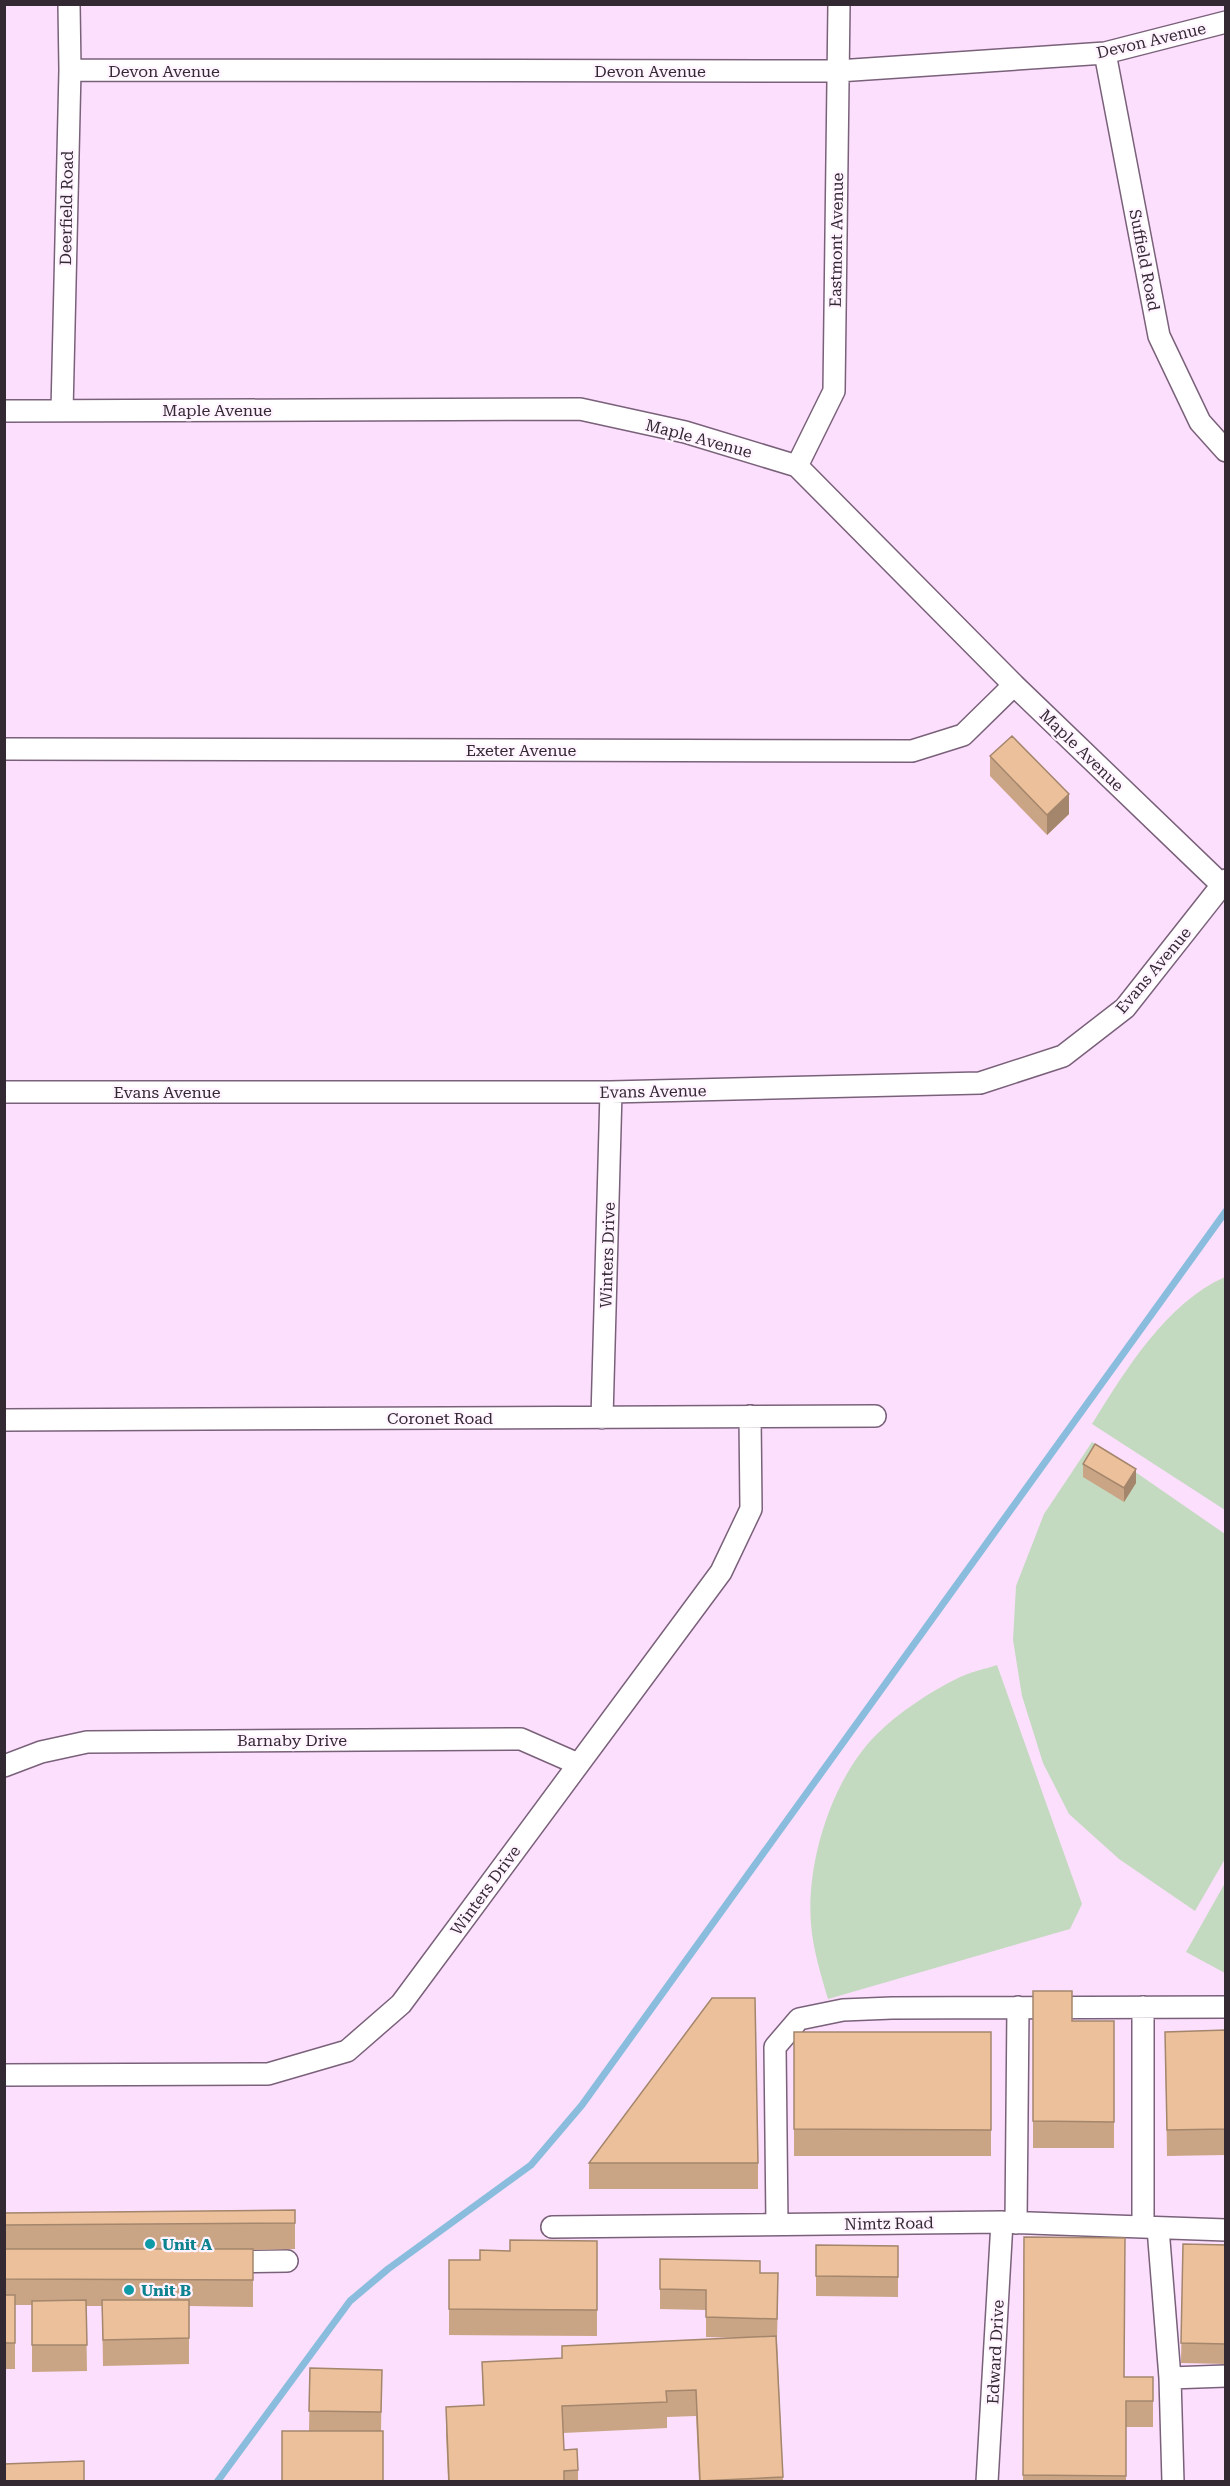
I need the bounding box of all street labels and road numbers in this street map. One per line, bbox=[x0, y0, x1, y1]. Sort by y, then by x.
street label: Devon Avenue bbox=[1095, 19, 1208, 62]
street label: Devon Avenue bbox=[108, 62, 220, 81]
street label: Devon Avenue bbox=[594, 62, 706, 81]
street label: Deerfield Road bbox=[56, 151, 77, 265]
street label: Eastmont Avenue bbox=[826, 172, 847, 308]
street label: Suffield Road bbox=[1125, 208, 1164, 313]
street label: Maple Avenue bbox=[162, 401, 272, 420]
street label: Maple Avenue bbox=[644, 415, 754, 462]
street label: Maple Avenue bbox=[1036, 706, 1128, 795]
street label: Exeter Avenue bbox=[466, 741, 577, 760]
street label: Evans Avenue bbox=[1112, 923, 1195, 1017]
street label: Evans Avenue bbox=[599, 1081, 707, 1102]
street label: Evans Avenue bbox=[113, 1083, 221, 1102]
street label: Winters Drive bbox=[596, 1201, 619, 1308]
street label: Coronet Road bbox=[387, 1409, 493, 1428]
street label: Barnaby Drive bbox=[237, 1731, 347, 1750]
street label: Winters Drive bbox=[446, 1842, 524, 1939]
street label: Nimtz Road bbox=[844, 2213, 934, 2234]
street label: Edward Drive bbox=[983, 2299, 1008, 2405]

